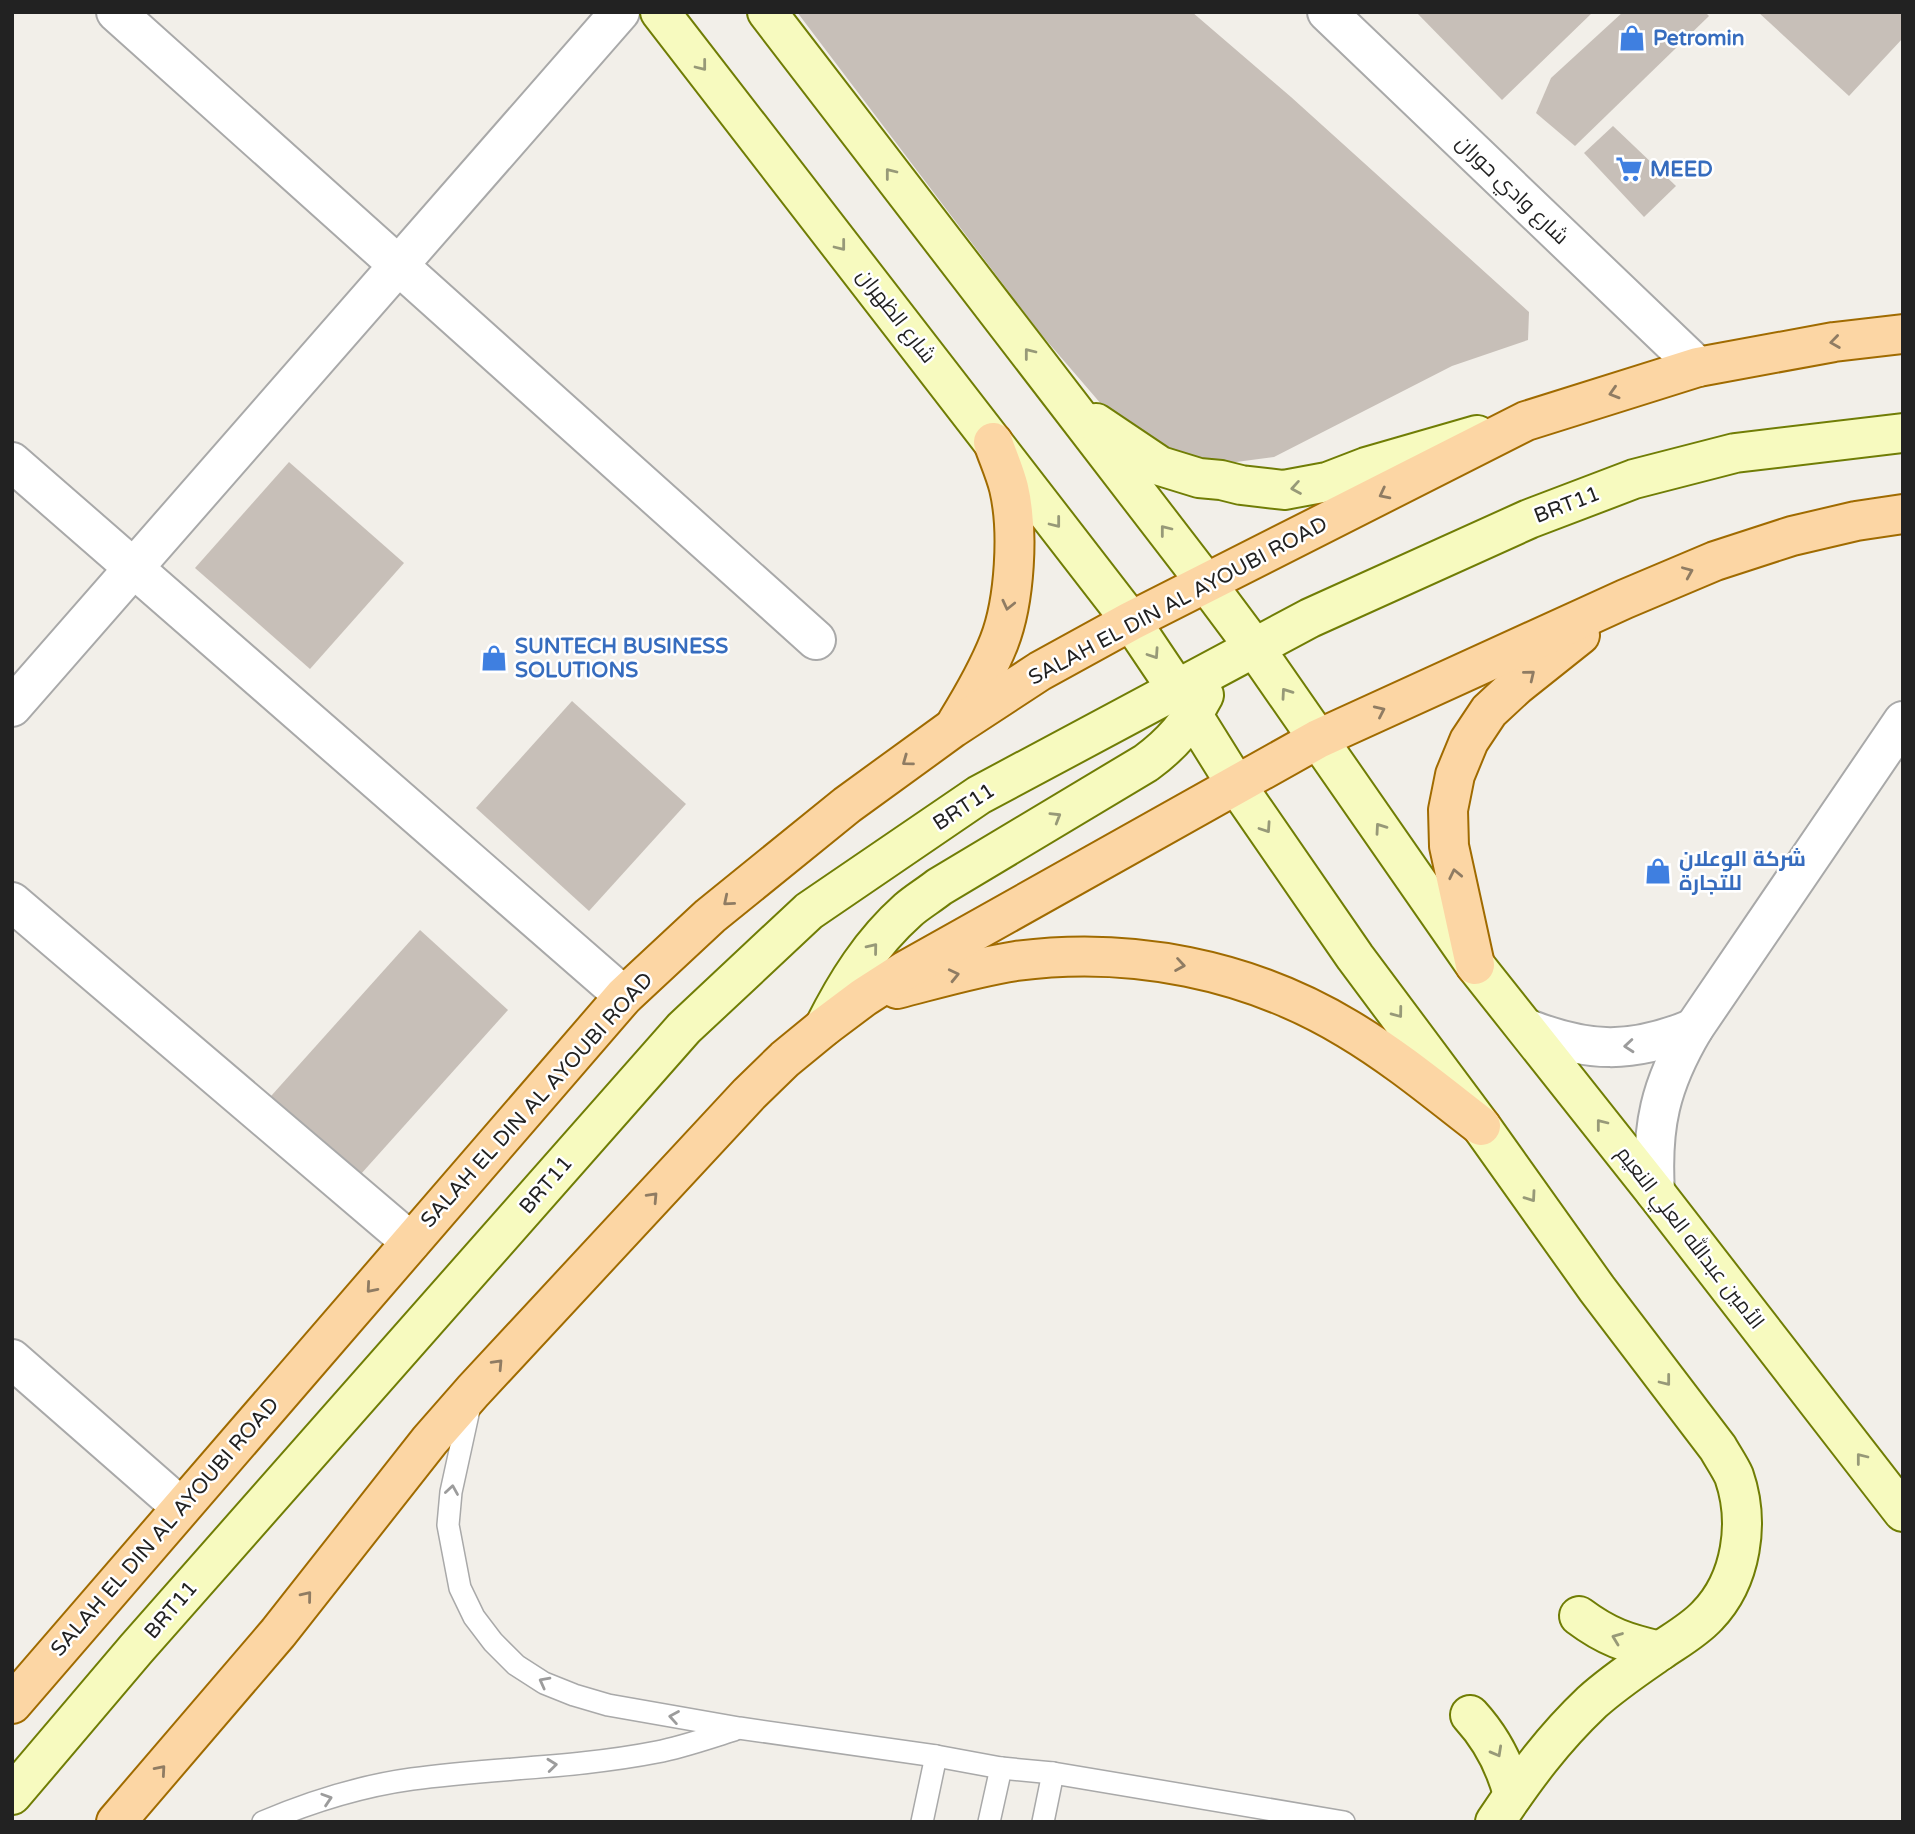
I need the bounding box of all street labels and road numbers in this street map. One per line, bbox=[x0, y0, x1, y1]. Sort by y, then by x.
street label: شارع وادي حوران bbox=[1449, 130, 1573, 252]
street label: شارع الظهران bbox=[851, 264, 941, 369]
street label: BRT11 bbox=[1530, 481, 1604, 529]
street label: SALAH EL DIN AL AYOUBI ROAD bbox=[1024, 511, 1332, 691]
street label: BRT11 bbox=[928, 778, 1000, 836]
street label: SALAH EL DIN AL AYOUBI ROAD bbox=[416, 967, 658, 1233]
street label: الأمين عبدالله العلي النعيم bbox=[1608, 1140, 1771, 1336]
street label: BRT11 bbox=[514, 1151, 578, 1219]
street label: SALAH EL DIN AL AYOUBI ROAD bbox=[46, 1392, 284, 1662]
street label: BRT11 bbox=[139, 1576, 203, 1644]

